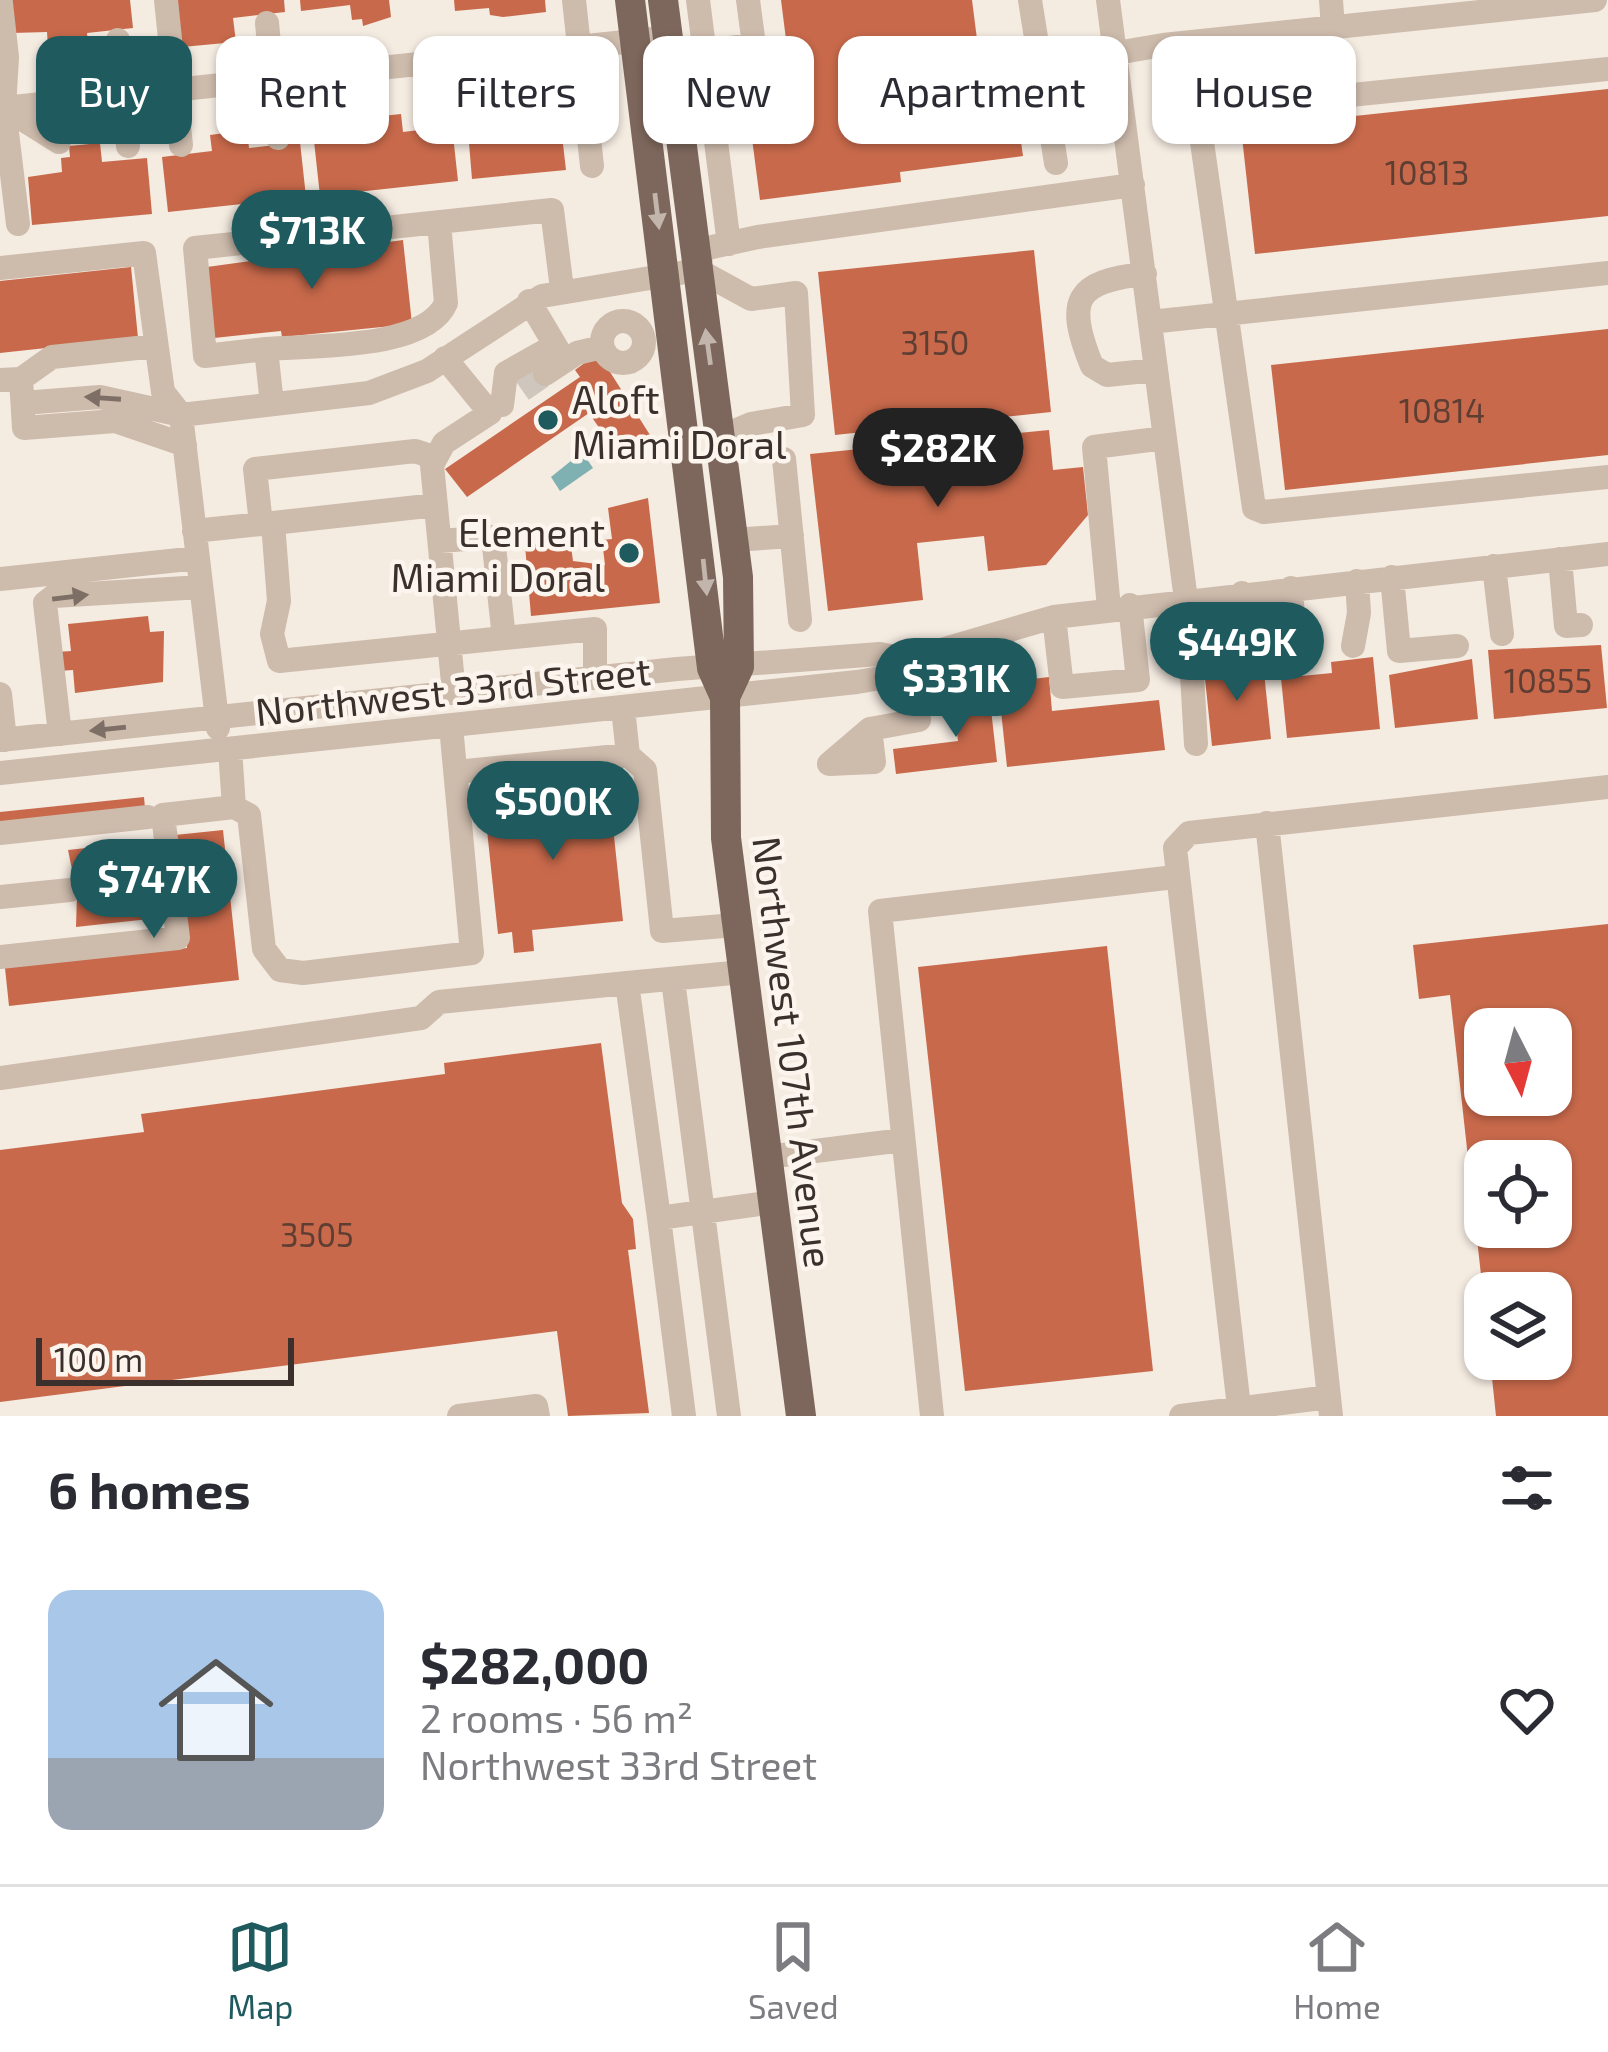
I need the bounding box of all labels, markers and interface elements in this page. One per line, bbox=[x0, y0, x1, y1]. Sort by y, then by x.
chip: Buy bbox=[36, 36, 192, 144]
chip: Rent bbox=[216, 36, 389, 144]
chip: Filters bbox=[413, 36, 619, 144]
chip: New bbox=[643, 36, 814, 144]
chip: Apartment bbox=[838, 36, 1128, 144]
chip: House bbox=[1152, 36, 1356, 144]
house number: 10813 bbox=[1385, 152, 1469, 192]
pin: $713K bbox=[228, 190, 396, 292]
one-way arrow bbox=[648, 193, 667, 230]
text: $713K bbox=[259, 205, 365, 252]
house number: 3150 bbox=[900, 322, 970, 362]
one-way arrow bbox=[698, 328, 717, 365]
place label: Aloft Miami Doral bbox=[572, 375, 787, 467]
one-way arrow bbox=[84, 389, 121, 408]
house number: 10814 bbox=[1399, 390, 1485, 430]
marker: Aloft Miami Doral bbox=[535, 407, 561, 433]
pin: $282K bbox=[854, 408, 1022, 510]
text: $282K bbox=[880, 423, 996, 470]
place label: Element Miami Doral bbox=[390, 508, 605, 600]
marker: Element Miami Doral bbox=[616, 540, 642, 566]
one-way arrow bbox=[695, 559, 714, 596]
one-way arrow bbox=[52, 587, 90, 606]
pin: $449K bbox=[1153, 602, 1321, 704]
text: $449K bbox=[1177, 617, 1297, 664]
pin: $331K bbox=[872, 638, 1040, 740]
street label: Northwest 33rd Street bbox=[253, 646, 653, 734]
text: $331K bbox=[902, 653, 1010, 700]
house number: 10855 bbox=[1504, 660, 1592, 700]
one-way arrow bbox=[89, 720, 126, 739]
pin: $500K bbox=[469, 761, 637, 863]
text: $500K bbox=[494, 776, 612, 823]
street label: Northwest 107th Avenue bbox=[744, 834, 844, 1270]
pin: $747K bbox=[70, 839, 238, 941]
text: $747K bbox=[97, 854, 211, 901]
north arrow bbox=[1464, 1008, 1572, 1116]
map controls bbox=[1464, 1008, 1572, 1380]
button: locate bbox=[1464, 1140, 1572, 1248]
house number: 3505 bbox=[280, 1214, 354, 1254]
button: layers bbox=[1464, 1272, 1572, 1380]
scale bar bbox=[36, 1332, 294, 1385]
text: 100 m bbox=[54, 1339, 143, 1379]
icon: filters bbox=[1494, 1455, 1560, 1521]
text: 6 homes bbox=[48, 1458, 251, 1519]
text: $282,000 bbox=[420, 1633, 650, 1694]
icon: home bbox=[144, 1638, 288, 1782]
icon: heart bbox=[1494, 1677, 1560, 1743]
text: 2 rooms · 56 m² bbox=[420, 1694, 693, 1741]
text: Northwest 33rd Street bbox=[420, 1741, 817, 1788]
tab: Map bbox=[227, 1914, 294, 2026]
tab: Saved bbox=[748, 1914, 839, 2026]
tab: Home bbox=[1293, 1914, 1381, 2026]

